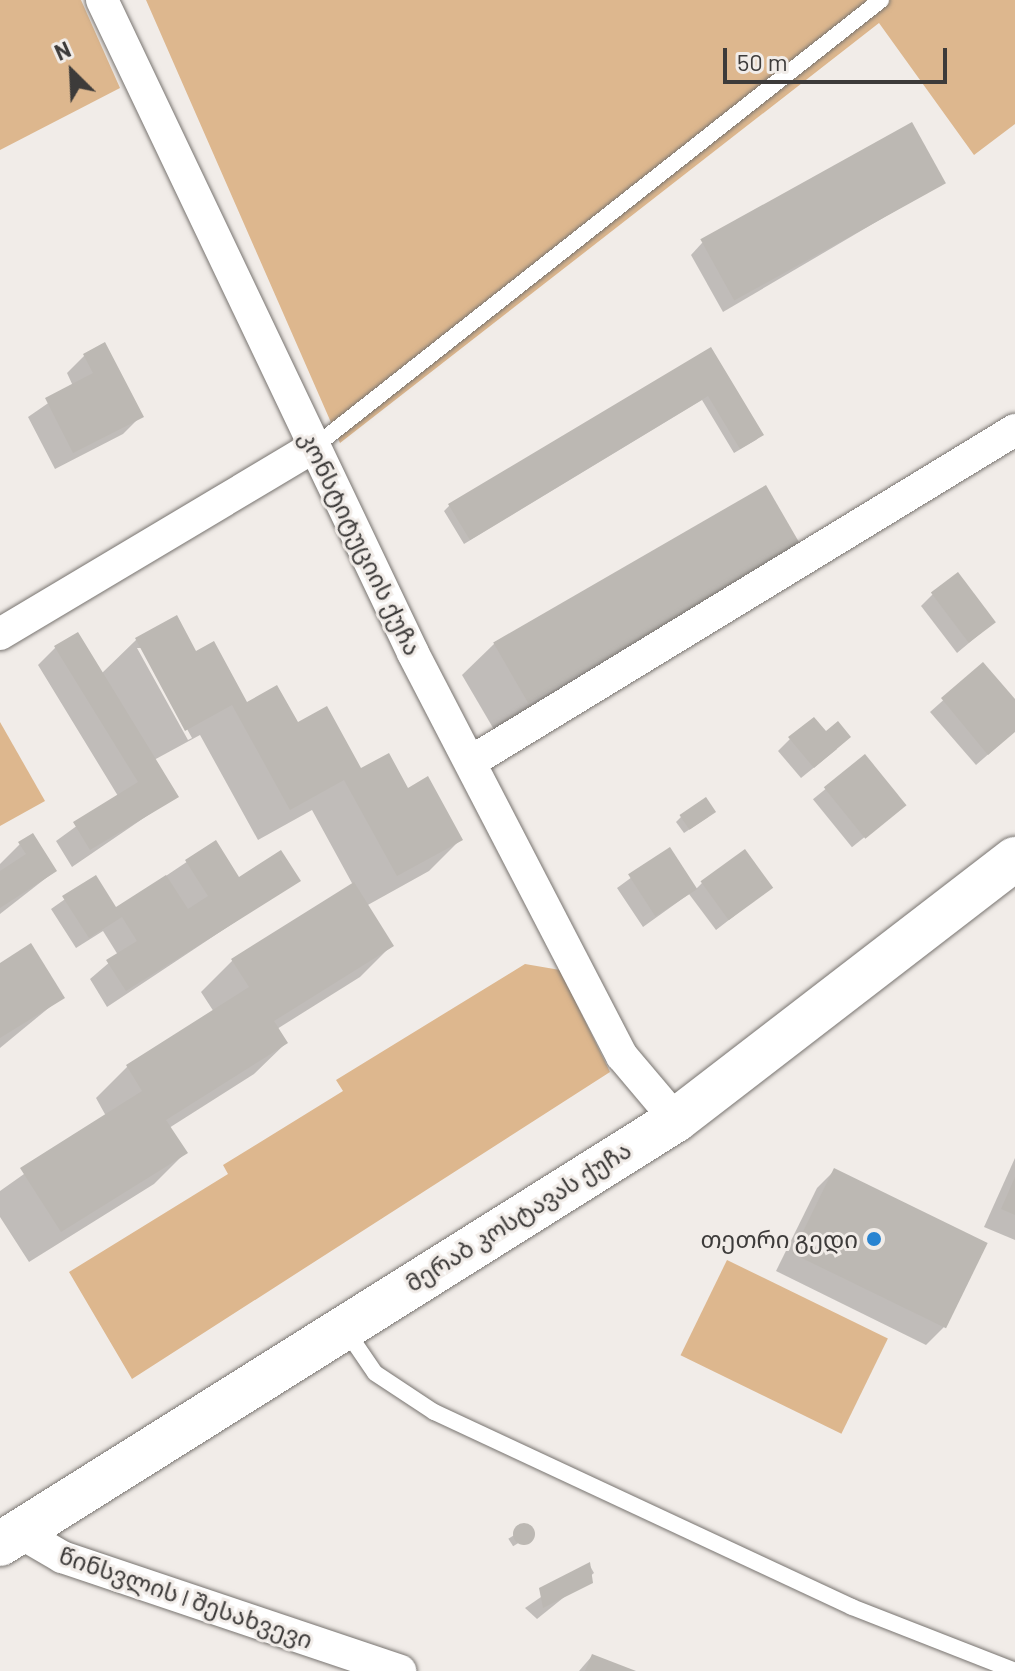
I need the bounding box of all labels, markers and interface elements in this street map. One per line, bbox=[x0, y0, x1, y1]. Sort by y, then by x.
north arrow bbox=[32, 32, 112, 112]
scale bar bbox=[727, 32, 951, 82]
text: N bbox=[50, 35, 74, 65]
text: 50 m bbox=[737, 47, 788, 76]
street label: კონსტიტუციის ქუჩა bbox=[294, 426, 428, 660]
street label: მერაბ კოსტავას ქუჩა bbox=[400, 1135, 636, 1297]
place label: თეთრი გედი bbox=[700, 1225, 858, 1253]
marker: თეთრი გედი bbox=[865, 1230, 883, 1248]
street label: წინსვლის I შესახვევი bbox=[55, 1540, 317, 1654]

